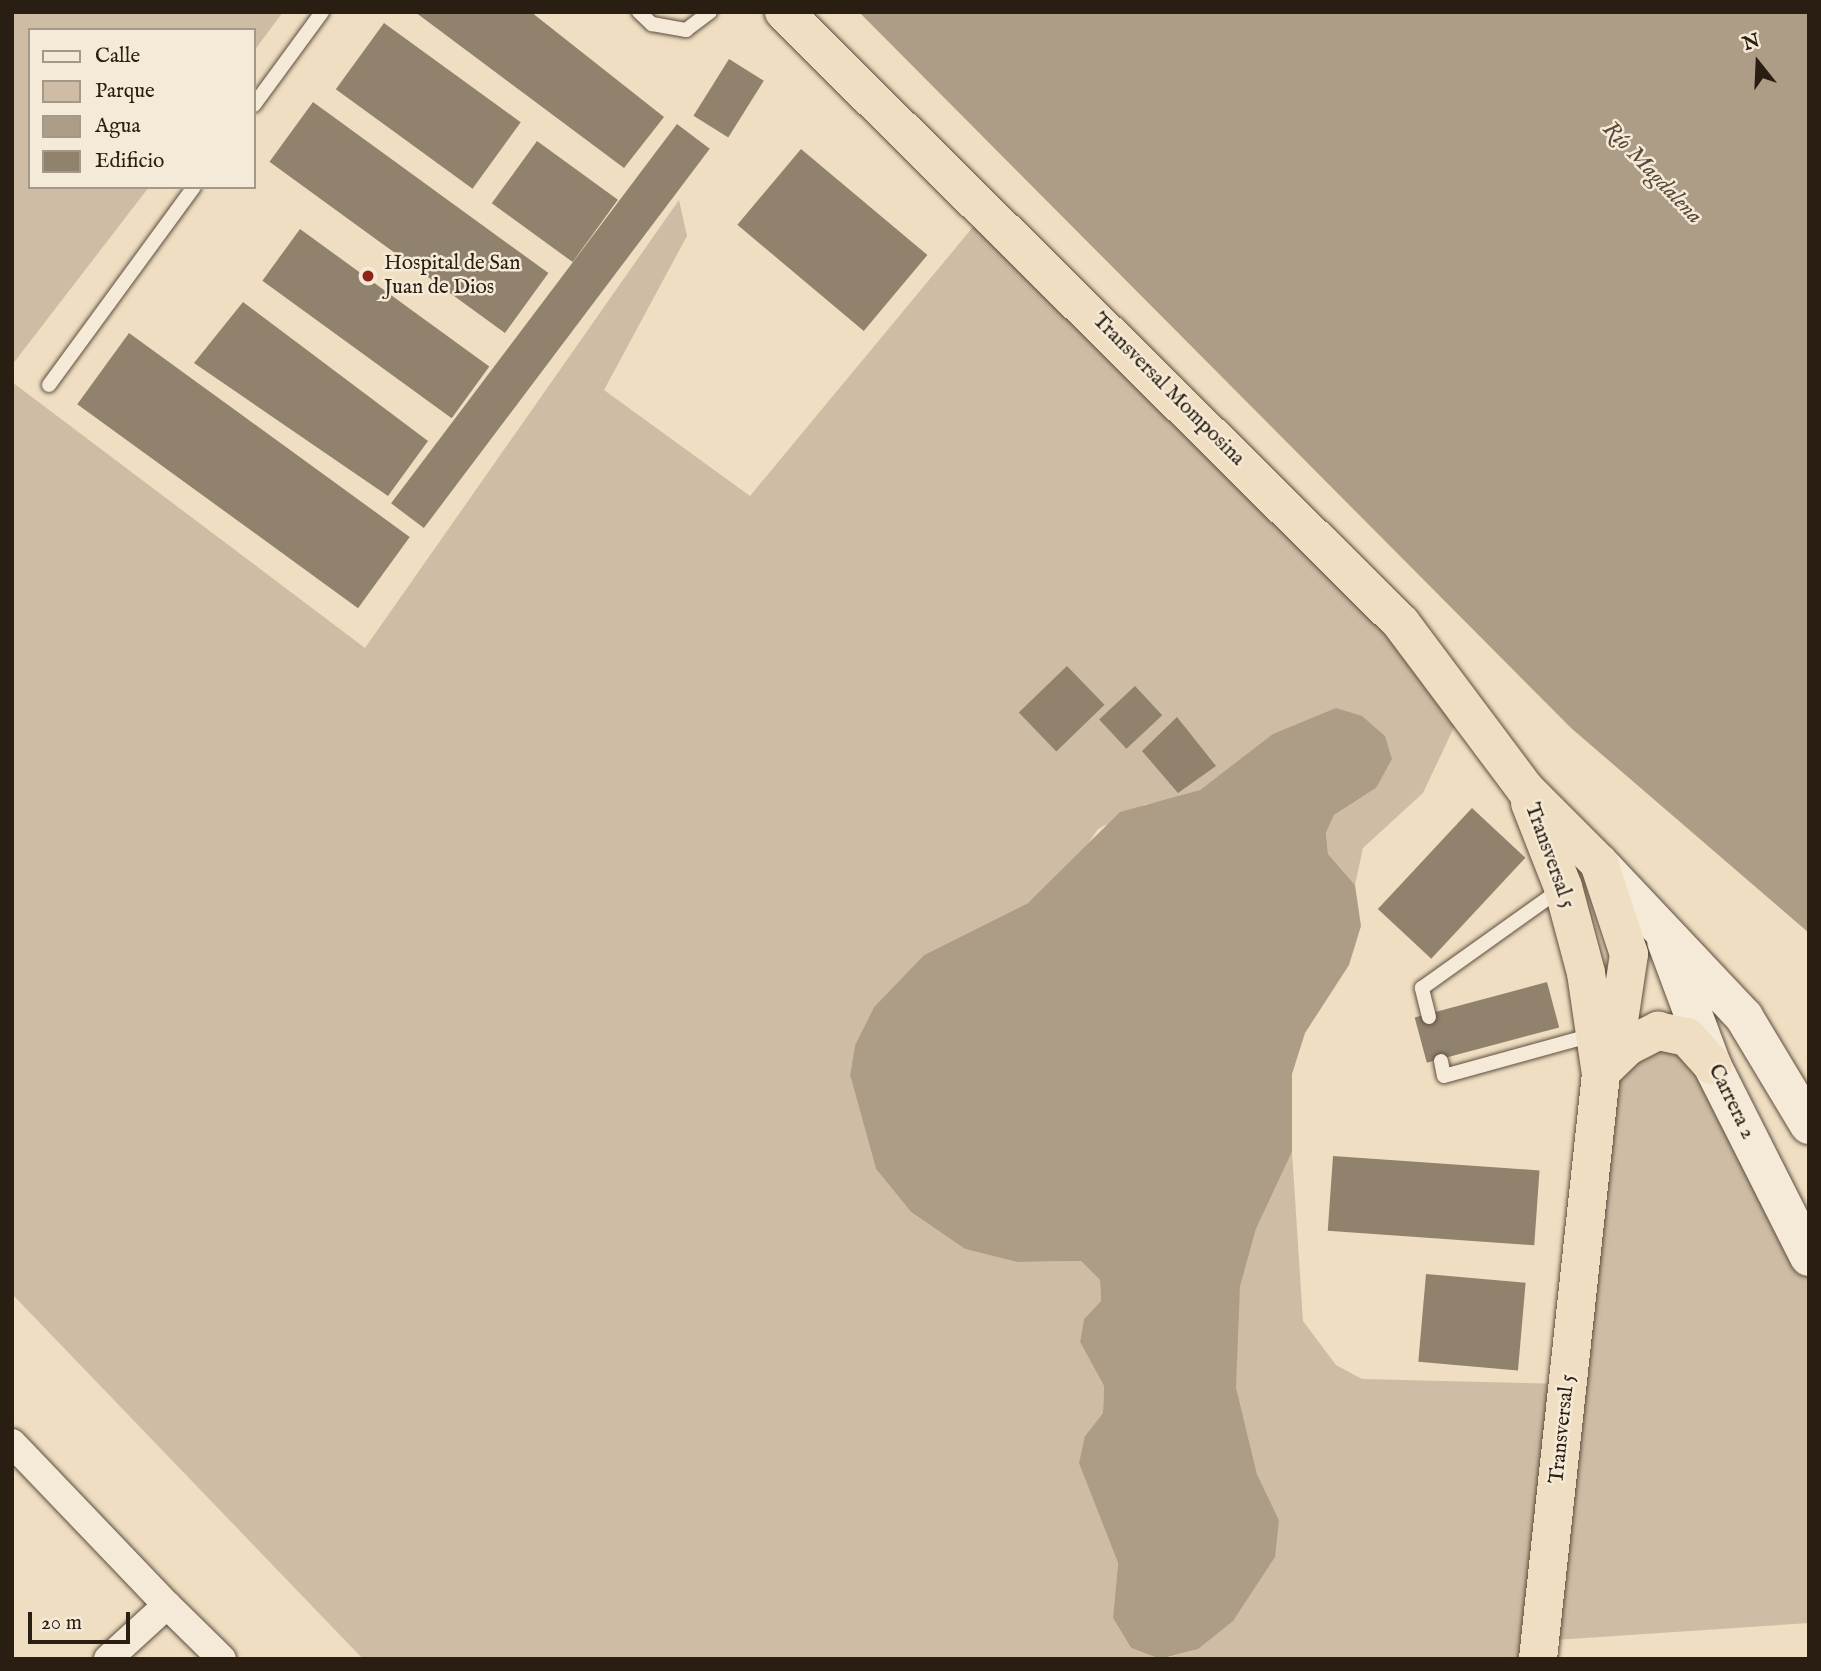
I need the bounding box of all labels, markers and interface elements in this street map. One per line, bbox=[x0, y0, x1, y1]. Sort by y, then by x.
legend bbox=[28, 28, 256, 189]
north arrow bbox=[1723, 28, 1793, 98]
text: N bbox=[1740, 29, 1763, 57]
text: Calle bbox=[95, 43, 140, 70]
text: Parque bbox=[95, 78, 155, 105]
text: Agua bbox=[95, 113, 141, 140]
water label: Río Magdalena bbox=[1596, 116, 1708, 230]
text: Edificio bbox=[95, 148, 164, 175]
place label: Hospital de San Juan de Dios bbox=[384, 251, 520, 301]
marker: Hospital de San Juan de Dios bbox=[358, 266, 378, 286]
street label: Transversal Momposina bbox=[1086, 308, 1250, 472]
street label: Transversal 5 bbox=[1518, 800, 1580, 912]
street label: Carrera 2 bbox=[1702, 1060, 1760, 1144]
street label: Transversal 5 bbox=[1545, 1373, 1581, 1485]
scale bar bbox=[32, 1598, 133, 1642]
text: 20 m bbox=[41, 1610, 82, 1637]

